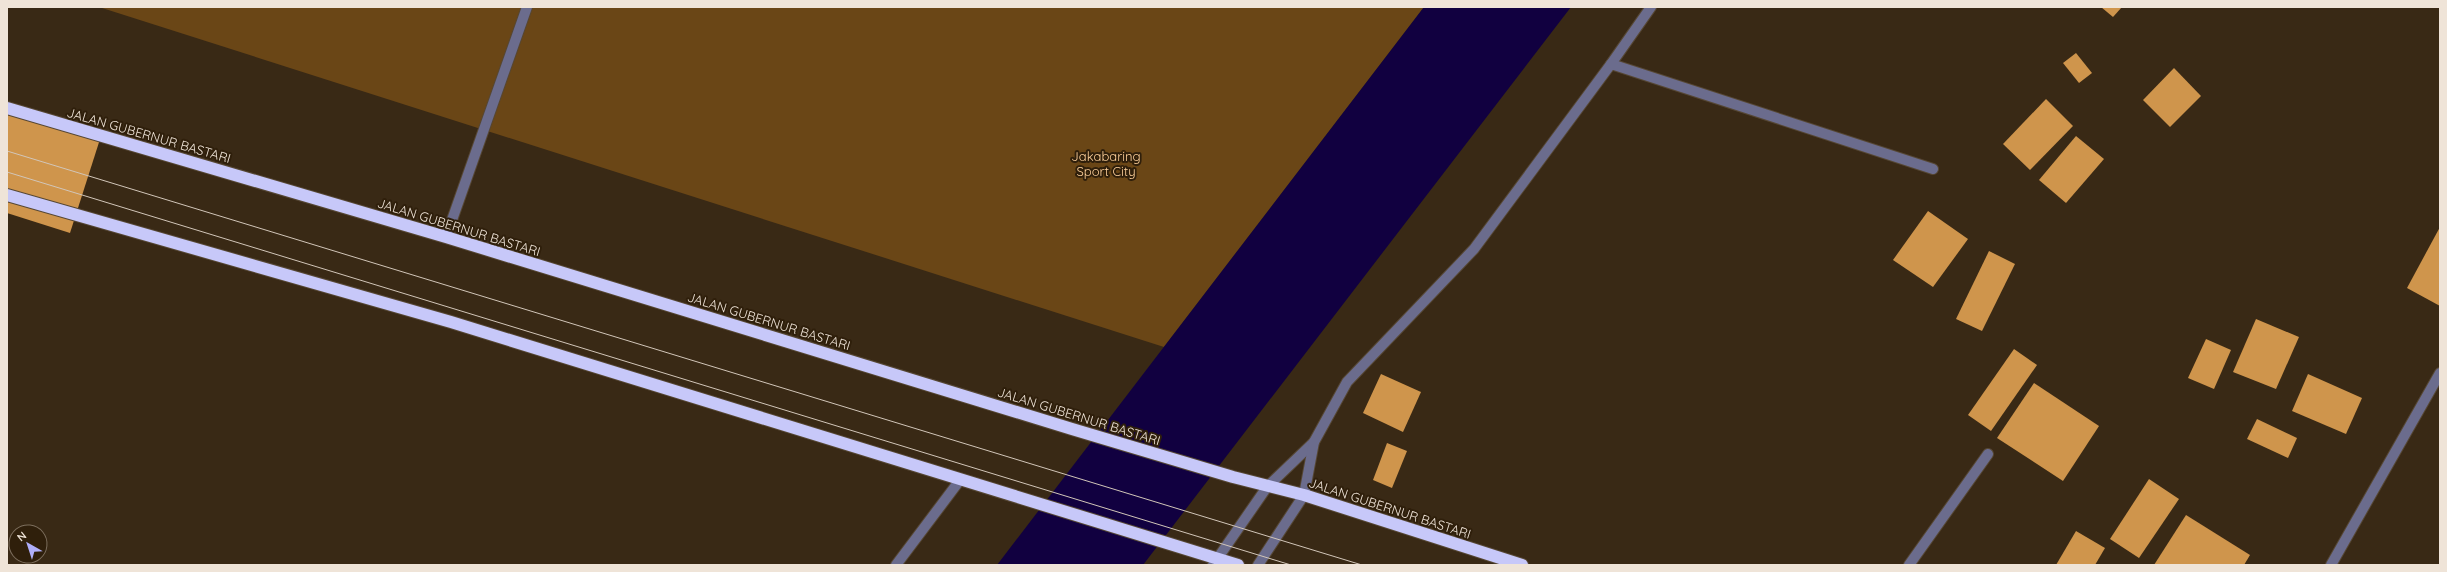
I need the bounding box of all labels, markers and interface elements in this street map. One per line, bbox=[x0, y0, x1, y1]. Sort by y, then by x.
street label: JALAN GUBERNUR BASTARI bbox=[65, 104, 233, 166]
park label: Jakabaring Sport City bbox=[1071, 148, 1141, 179]
street label: JALAN GUBERNUR BASTARI bbox=[376, 195, 542, 259]
street label: JALAN GUBERNUR BASTARI bbox=[686, 289, 852, 353]
street label: JALAN GUBERNUR BASTARI bbox=[996, 384, 1162, 448]
street label: JALAN GUBERNUR BASTARI bbox=[1307, 474, 1473, 542]
north arrow bbox=[8, 524, 48, 564]
text: N bbox=[14, 528, 29, 544]

